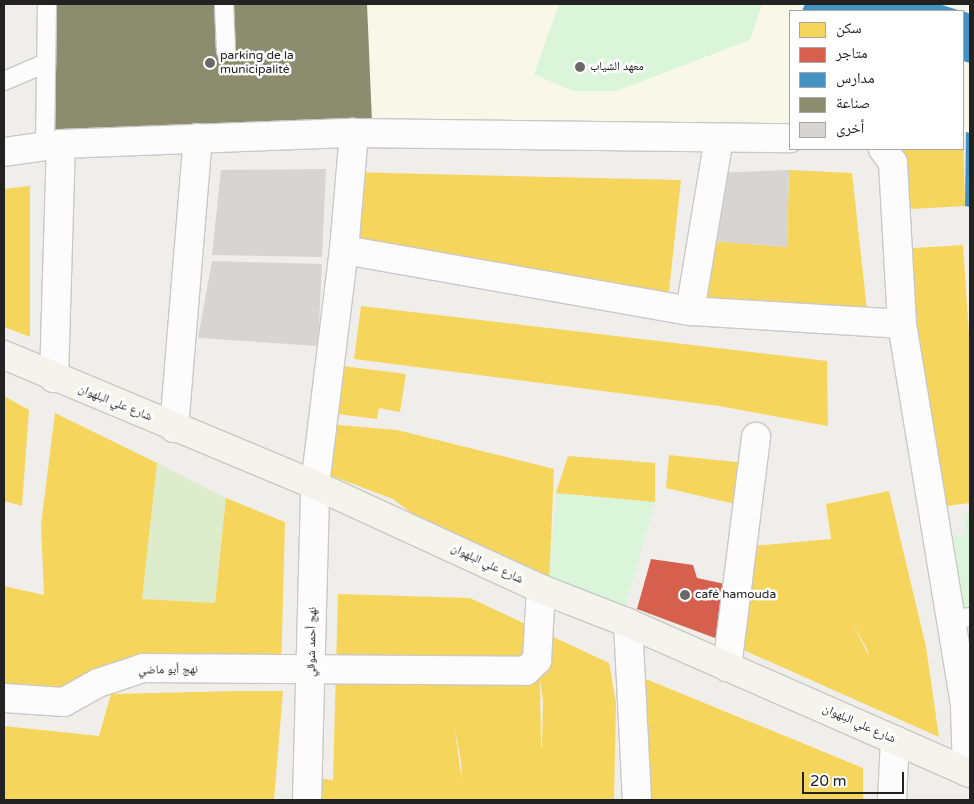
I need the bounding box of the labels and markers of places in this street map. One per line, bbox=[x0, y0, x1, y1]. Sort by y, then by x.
place label: parking de la municipalité bbox=[220, 49, 294, 77]
marker: parking de la municipalité bbox=[204, 57, 216, 69]
place label: معهد الشياب bbox=[590, 60, 644, 74]
marker: معهد الشياب bbox=[574, 61, 586, 73]
place label: café hamouda bbox=[695, 588, 776, 602]
marker: café hamouda bbox=[679, 589, 691, 601]

